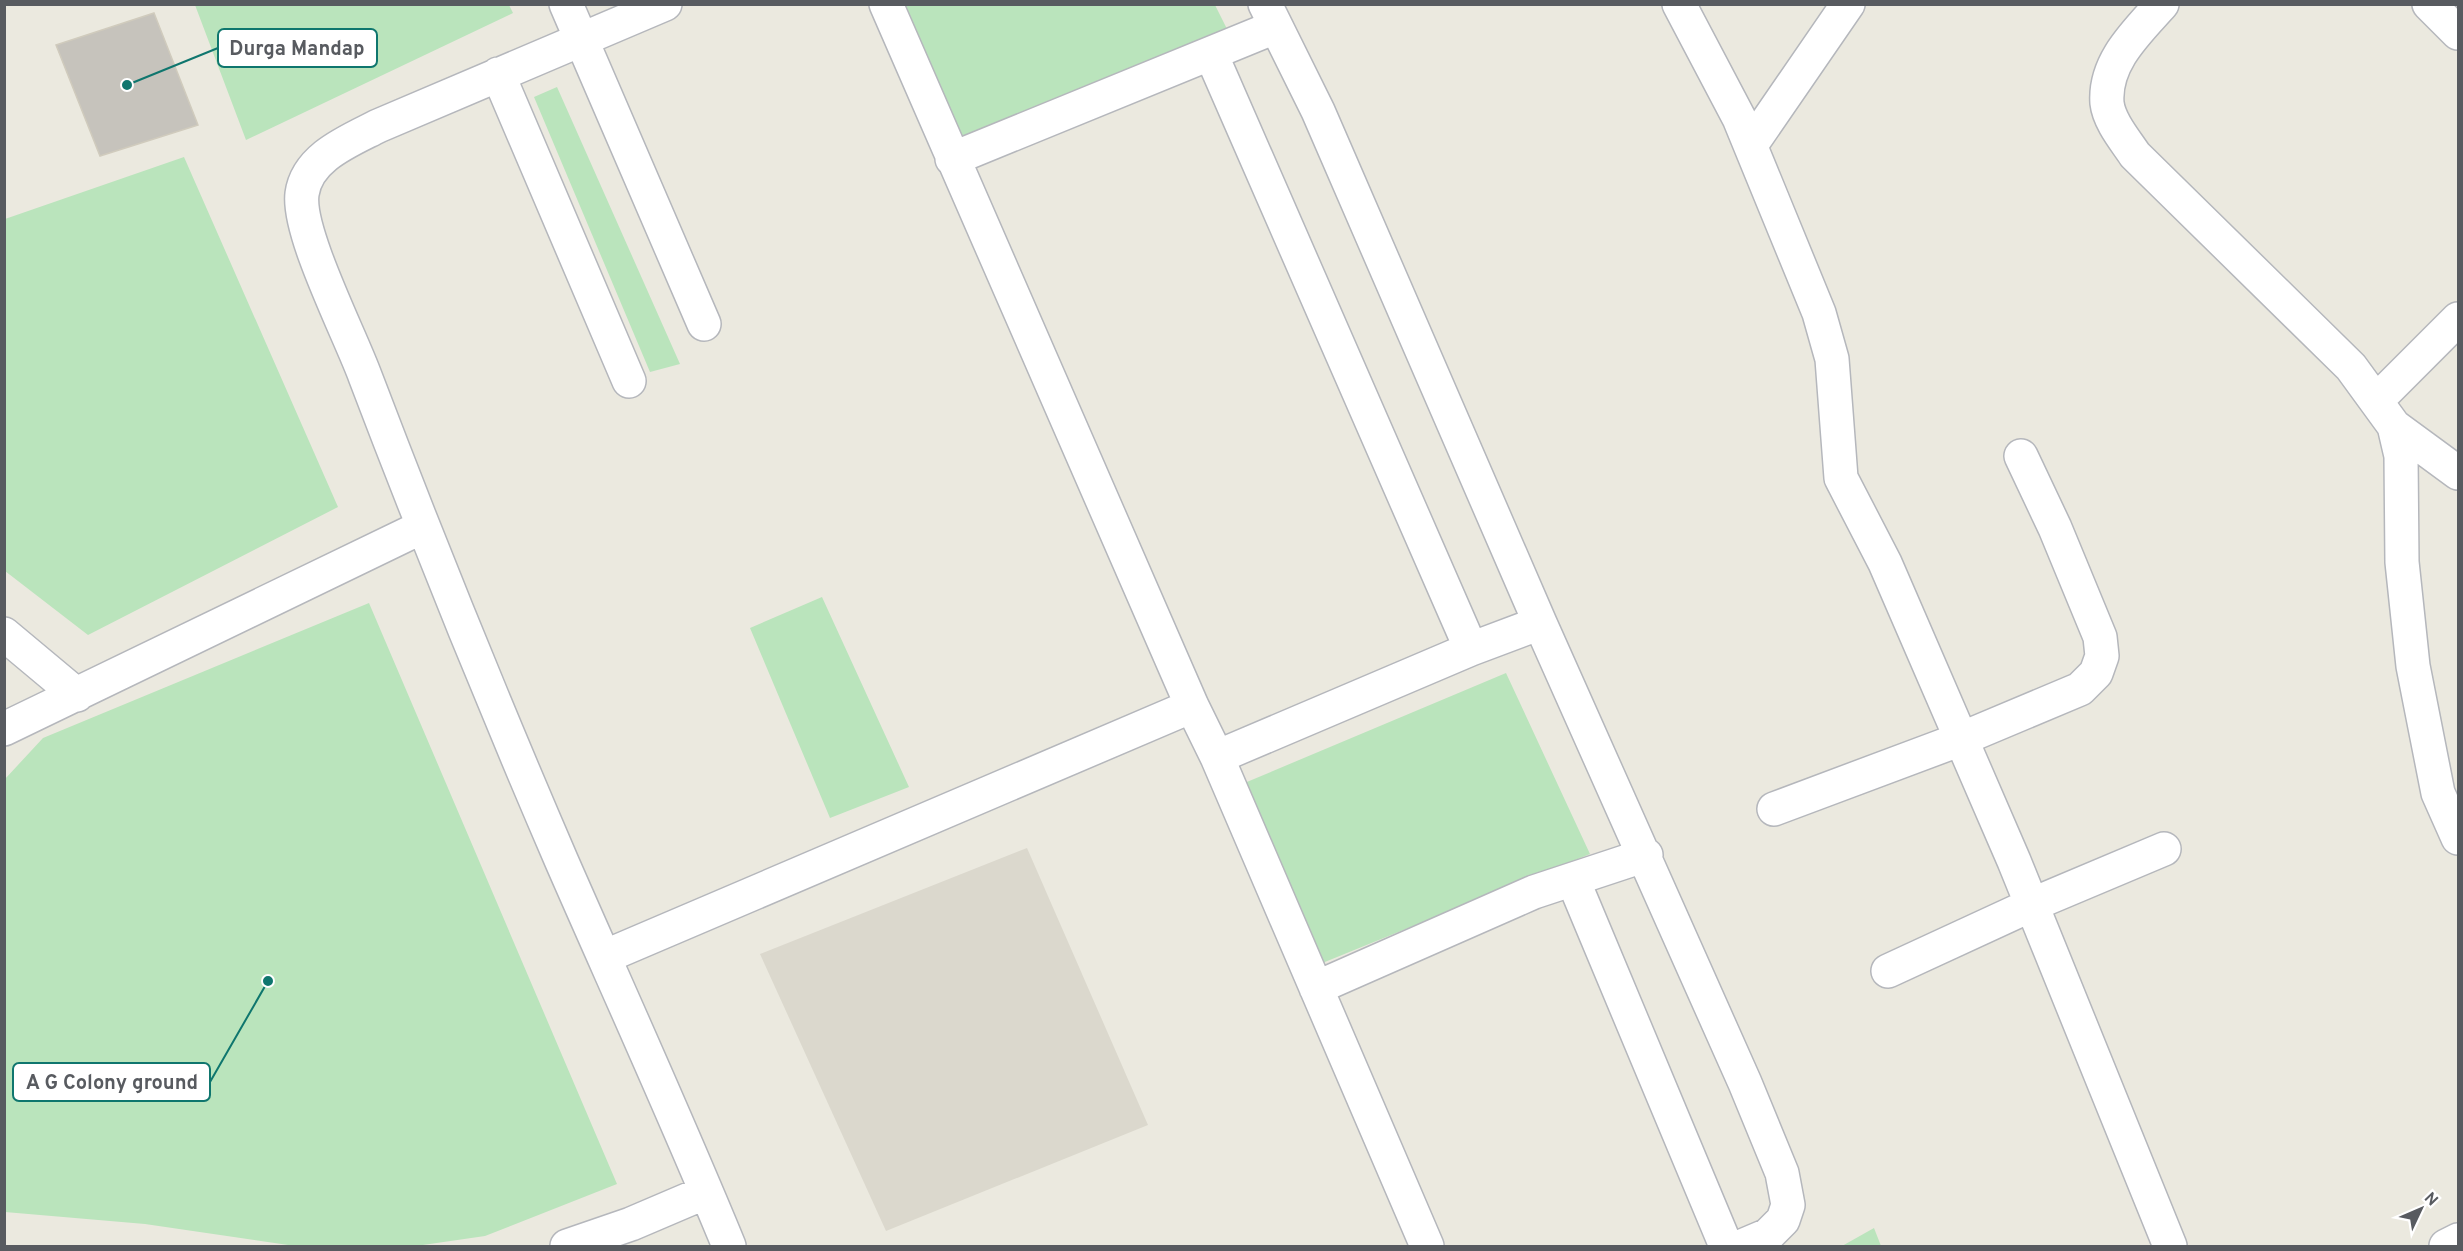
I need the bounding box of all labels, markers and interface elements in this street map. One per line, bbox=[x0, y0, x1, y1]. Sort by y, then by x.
callout: Durga Mandap bbox=[218, 29, 377, 67]
text: Durga Mandap bbox=[229, 37, 365, 63]
callout: A G Colony ground bbox=[13, 1063, 210, 1101]
text: A G Colony ground bbox=[26, 1071, 198, 1097]
north arrow bbox=[2391, 1179, 2451, 1239]
text: N bbox=[2419, 1189, 2442, 1211]

